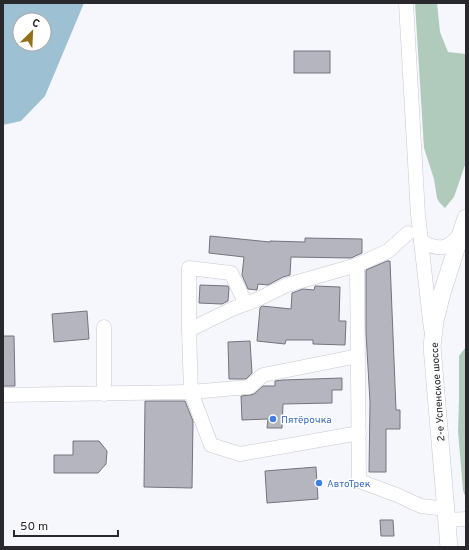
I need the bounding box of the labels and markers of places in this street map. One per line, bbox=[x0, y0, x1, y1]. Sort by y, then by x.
marker: Пятёрочка bbox=[268, 414, 278, 424]
place label: Пятёрочка bbox=[281, 414, 332, 427]
marker: АвтоТрек bbox=[314, 478, 324, 488]
place label: АвтоТрек bbox=[327, 478, 371, 491]

